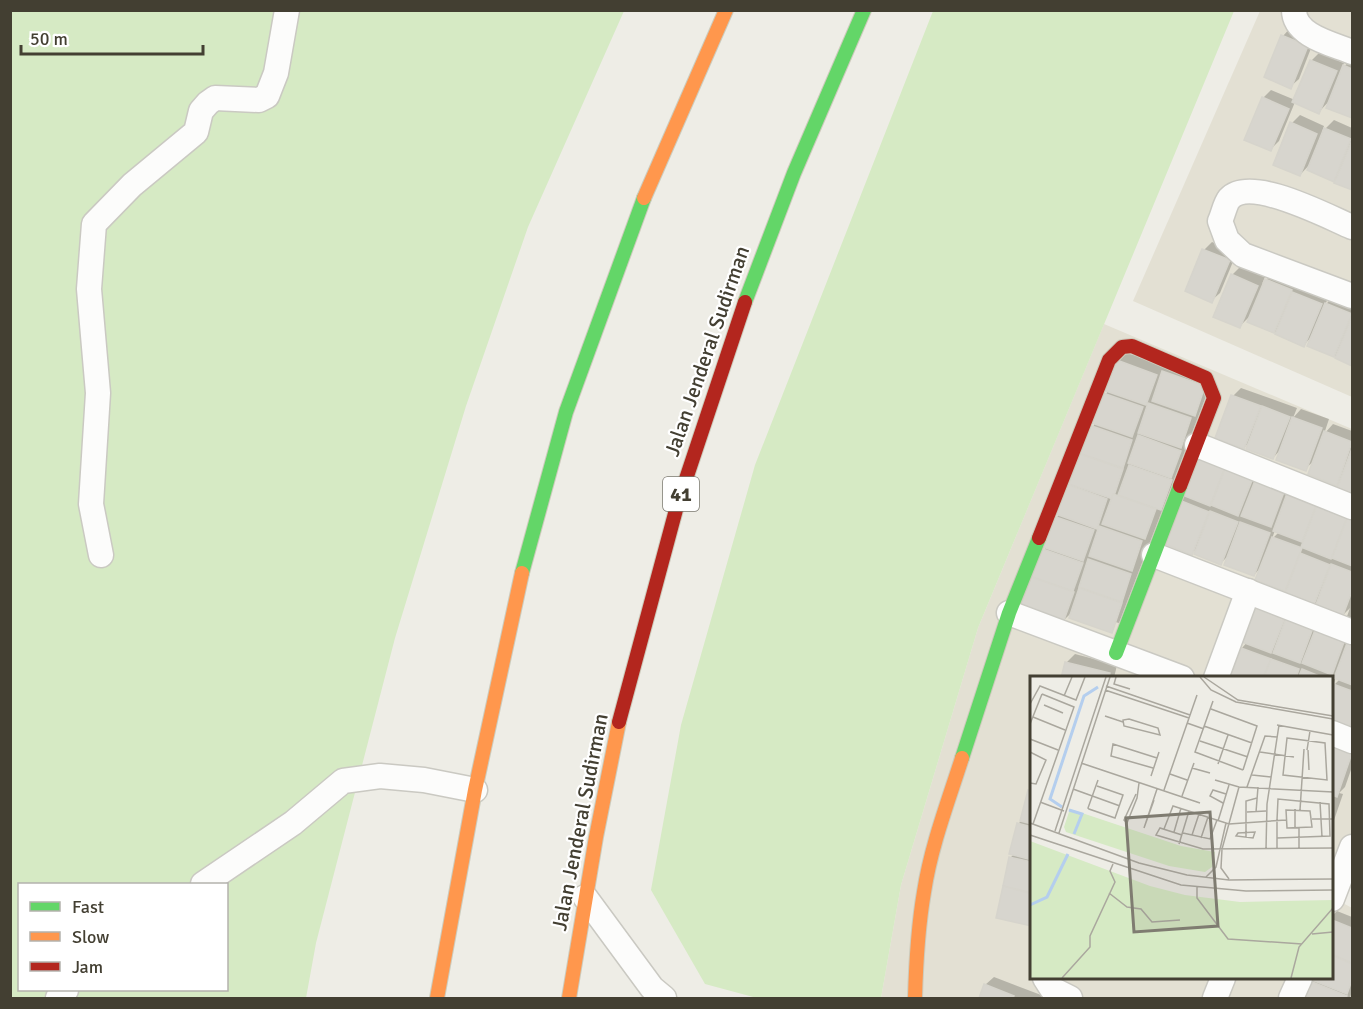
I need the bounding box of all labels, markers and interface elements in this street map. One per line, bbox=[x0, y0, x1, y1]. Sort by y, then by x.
scale bar bbox=[21, 18, 202, 56]
text: 50 m bbox=[30, 28, 68, 50]
street label: Jalan Jenderal Sudirman bbox=[659, 242, 755, 460]
road number: 41 bbox=[663, 477, 699, 511]
inset map bbox=[1030, 676, 1333, 979]
street label: Jalan Jenderal Sudirman bbox=[546, 711, 614, 933]
legend bbox=[18, 883, 228, 991]
text: Fast bbox=[72, 896, 104, 918]
text: Slow bbox=[72, 926, 109, 948]
text: Jam bbox=[72, 956, 103, 978]

